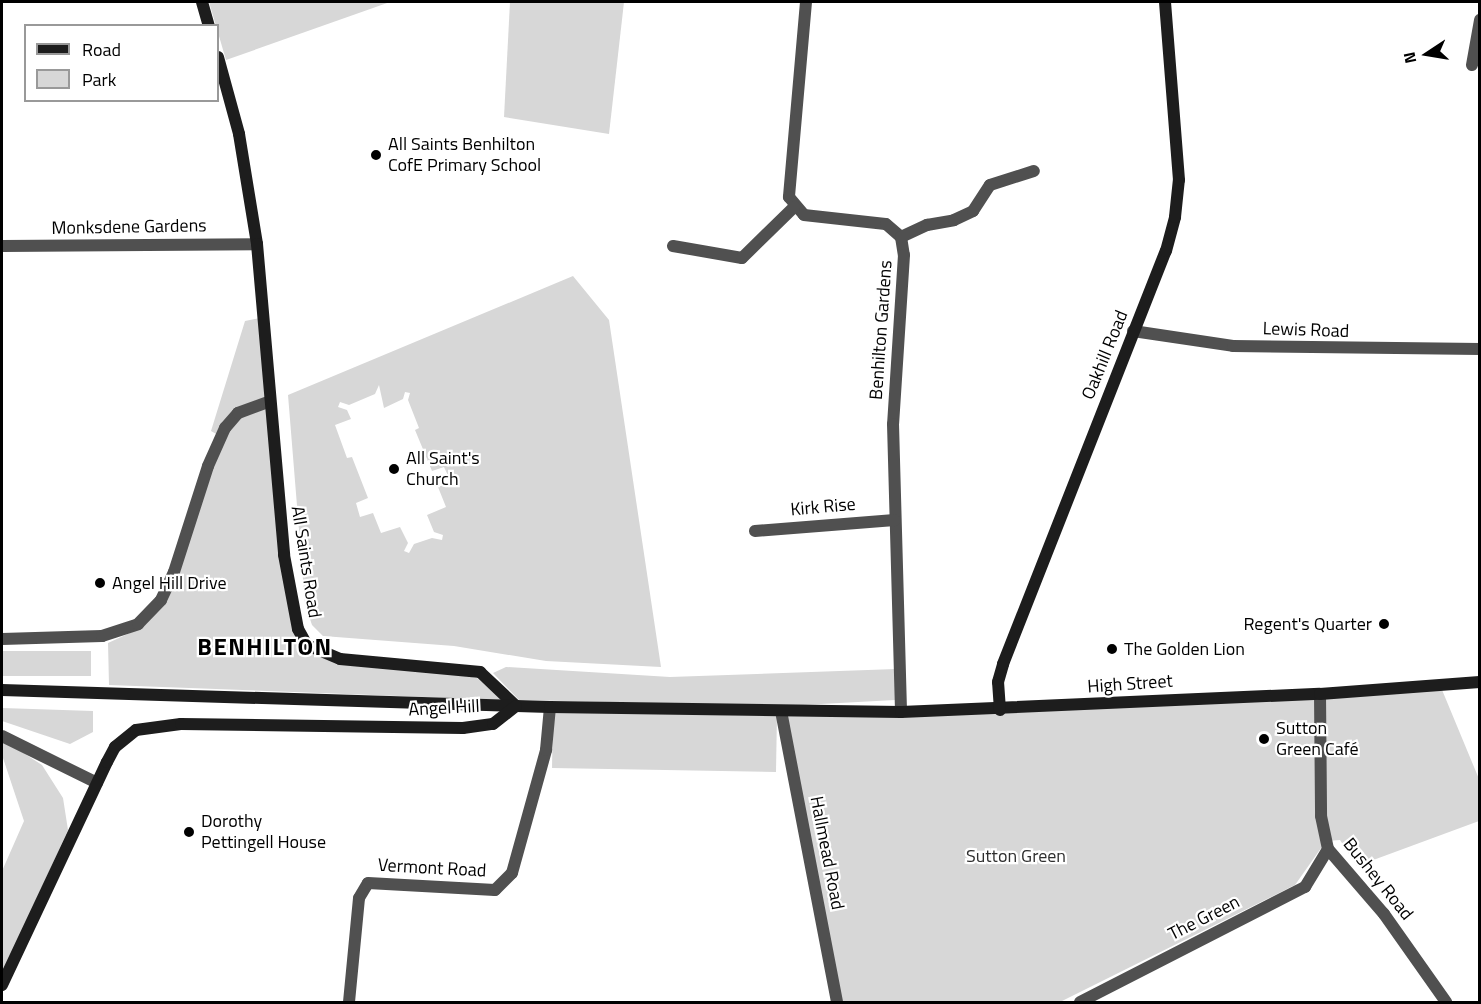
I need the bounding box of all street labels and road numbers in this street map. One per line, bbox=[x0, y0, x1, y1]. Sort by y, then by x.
street label: Monksdene Gardens bbox=[51, 215, 207, 239]
street label: Benhilton Gardens bbox=[865, 260, 897, 400]
street label: Oakhill Road bbox=[1077, 307, 1133, 403]
street label: Lewis Road bbox=[1262, 318, 1350, 342]
street label: Kirk Rise bbox=[789, 493, 857, 521]
street label: All Saints Road bbox=[286, 505, 326, 619]
street label: High Street bbox=[1087, 670, 1173, 698]
street label: Angel Hill bbox=[408, 695, 480, 721]
street label: Hallmead Road bbox=[805, 794, 849, 912]
street label: Bushey Road bbox=[1338, 834, 1418, 924]
street label: Vermont Road bbox=[377, 854, 487, 882]
street label: The Green bbox=[1165, 891, 1243, 945]

